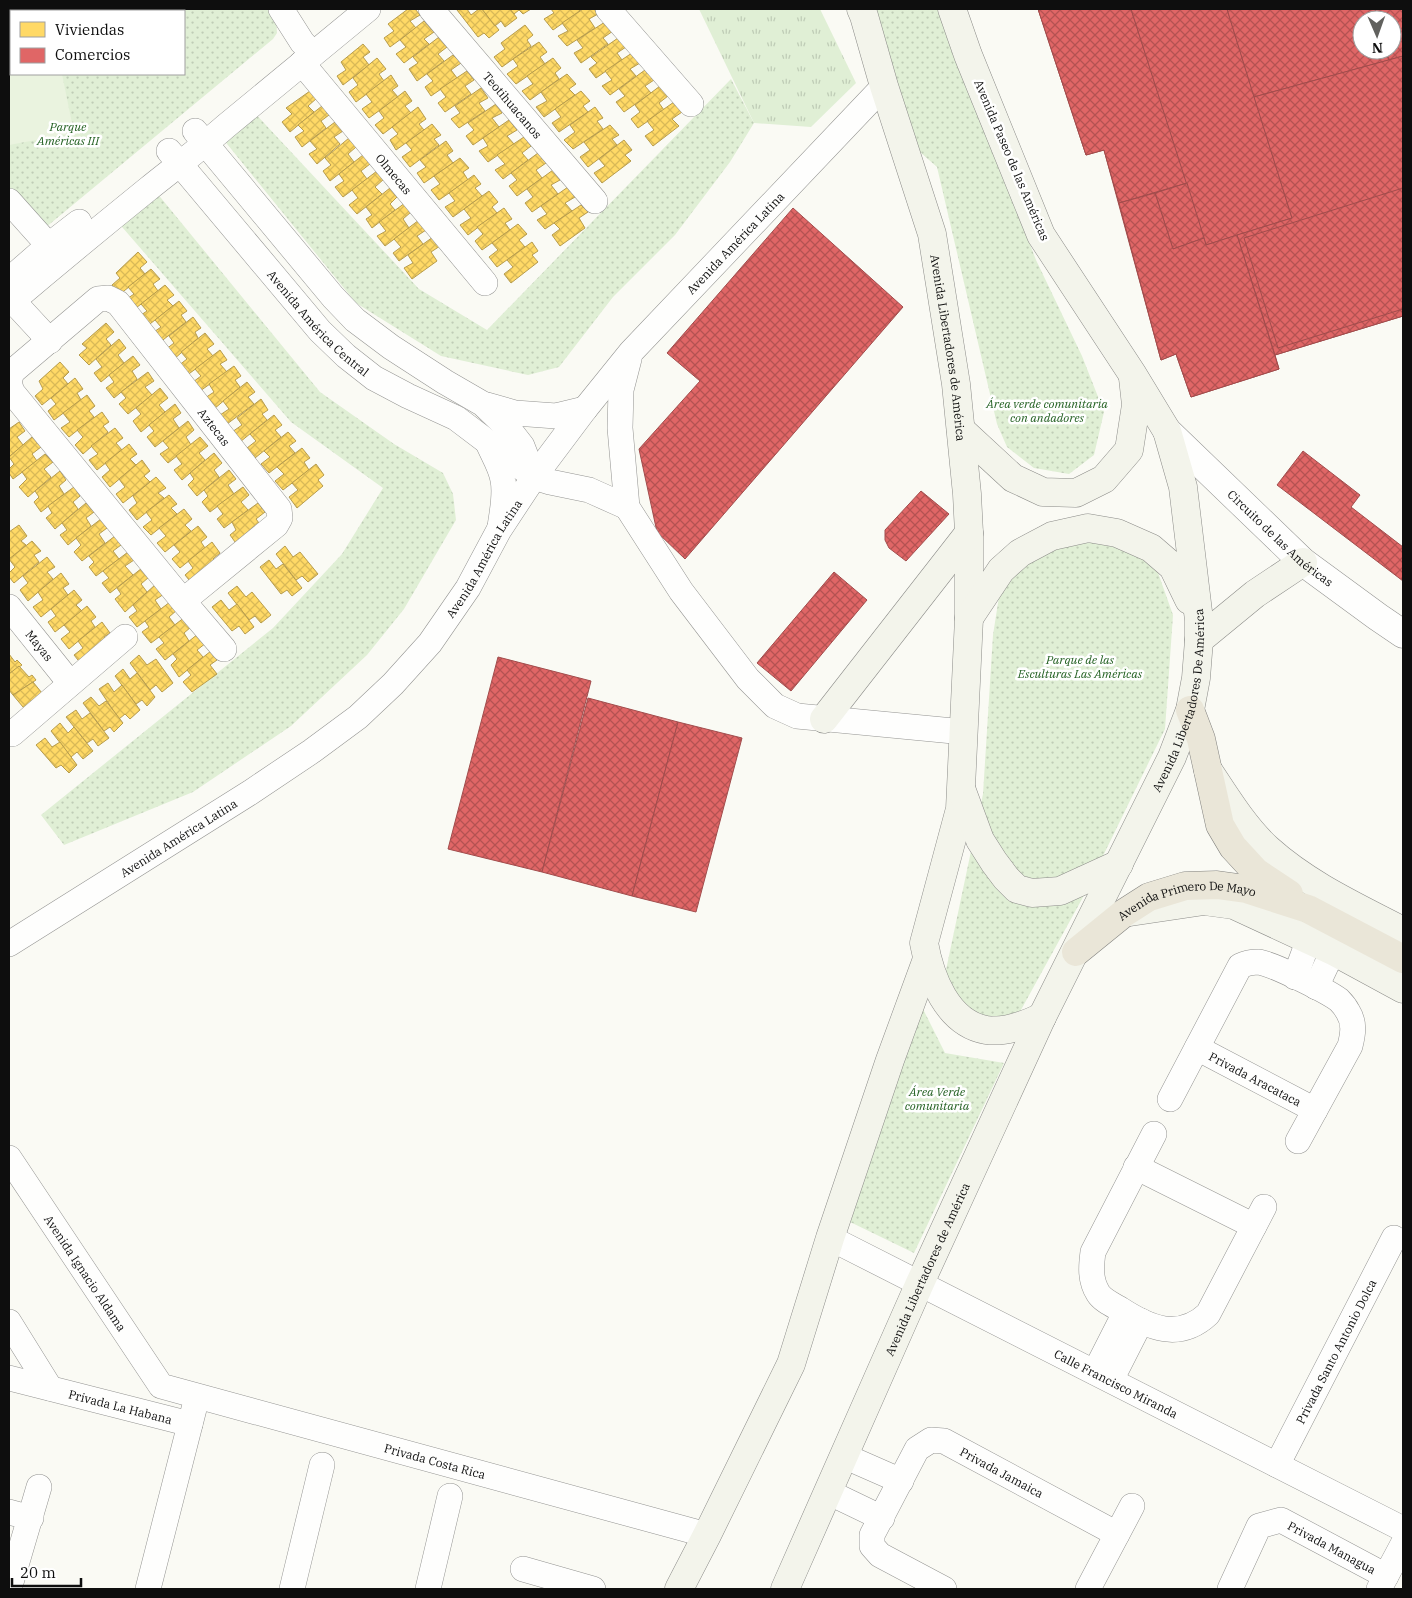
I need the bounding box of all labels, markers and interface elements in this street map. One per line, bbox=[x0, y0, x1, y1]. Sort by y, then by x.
legend bbox=[10, 10, 185, 75]
north arrow bbox=[1352, 10, 1402, 60]
text: Viviendas bbox=[55, 20, 124, 39]
text: N bbox=[1372, 39, 1383, 57]
text: Comercios bbox=[55, 45, 130, 64]
street label: Teotihuacanos bbox=[480, 68, 546, 141]
street label: Avenida Paseo de las Américas bbox=[971, 77, 1053, 243]
park label: Parque Américas III bbox=[36, 119, 100, 148]
street label: Olmecas bbox=[373, 150, 416, 197]
street label: Avenida América Latina bbox=[683, 188, 787, 297]
street label: Avenida Libertadores de América bbox=[928, 253, 969, 442]
street label: Avenida América Central bbox=[264, 267, 373, 379]
park label: Área verde comunitaria con andadores bbox=[985, 396, 1108, 425]
street label: Aztecas bbox=[195, 405, 233, 449]
street label: Circuito de las Américas bbox=[1225, 486, 1336, 589]
street label: Avenida América Latina bbox=[442, 496, 525, 621]
street label: Avenida Libertadores De América bbox=[1148, 608, 1207, 794]
street label: Mayas bbox=[23, 627, 57, 664]
park label: Parque de las Esculturas Las Américas bbox=[1017, 652, 1143, 681]
street label: Avenida América Latina bbox=[117, 795, 240, 880]
street label: Avenida Primero De Mayo bbox=[1114, 877, 1258, 923]
street label: Privada Aracataca bbox=[1207, 1048, 1305, 1109]
park label: Área Verde comunitaria bbox=[905, 1084, 970, 1113]
street label: Avenida Libertadores de América bbox=[881, 1180, 973, 1358]
street label: Avenida Ignacio Aldama bbox=[41, 1212, 130, 1334]
street label: Privada Santo Antonio Dolca bbox=[1292, 1276, 1379, 1426]
street label: Calle Francisco Miranda bbox=[1052, 1346, 1181, 1421]
street label: Privada La Habana bbox=[67, 1386, 174, 1427]
street label: Privada Costa Rica bbox=[383, 1440, 488, 1482]
street label: Privada Jamaica bbox=[958, 1444, 1047, 1501]
street label: Privada Managua bbox=[1285, 1518, 1379, 1577]
scale bar bbox=[12, 1556, 81, 1588]
text: 20 m bbox=[20, 1563, 56, 1582]

